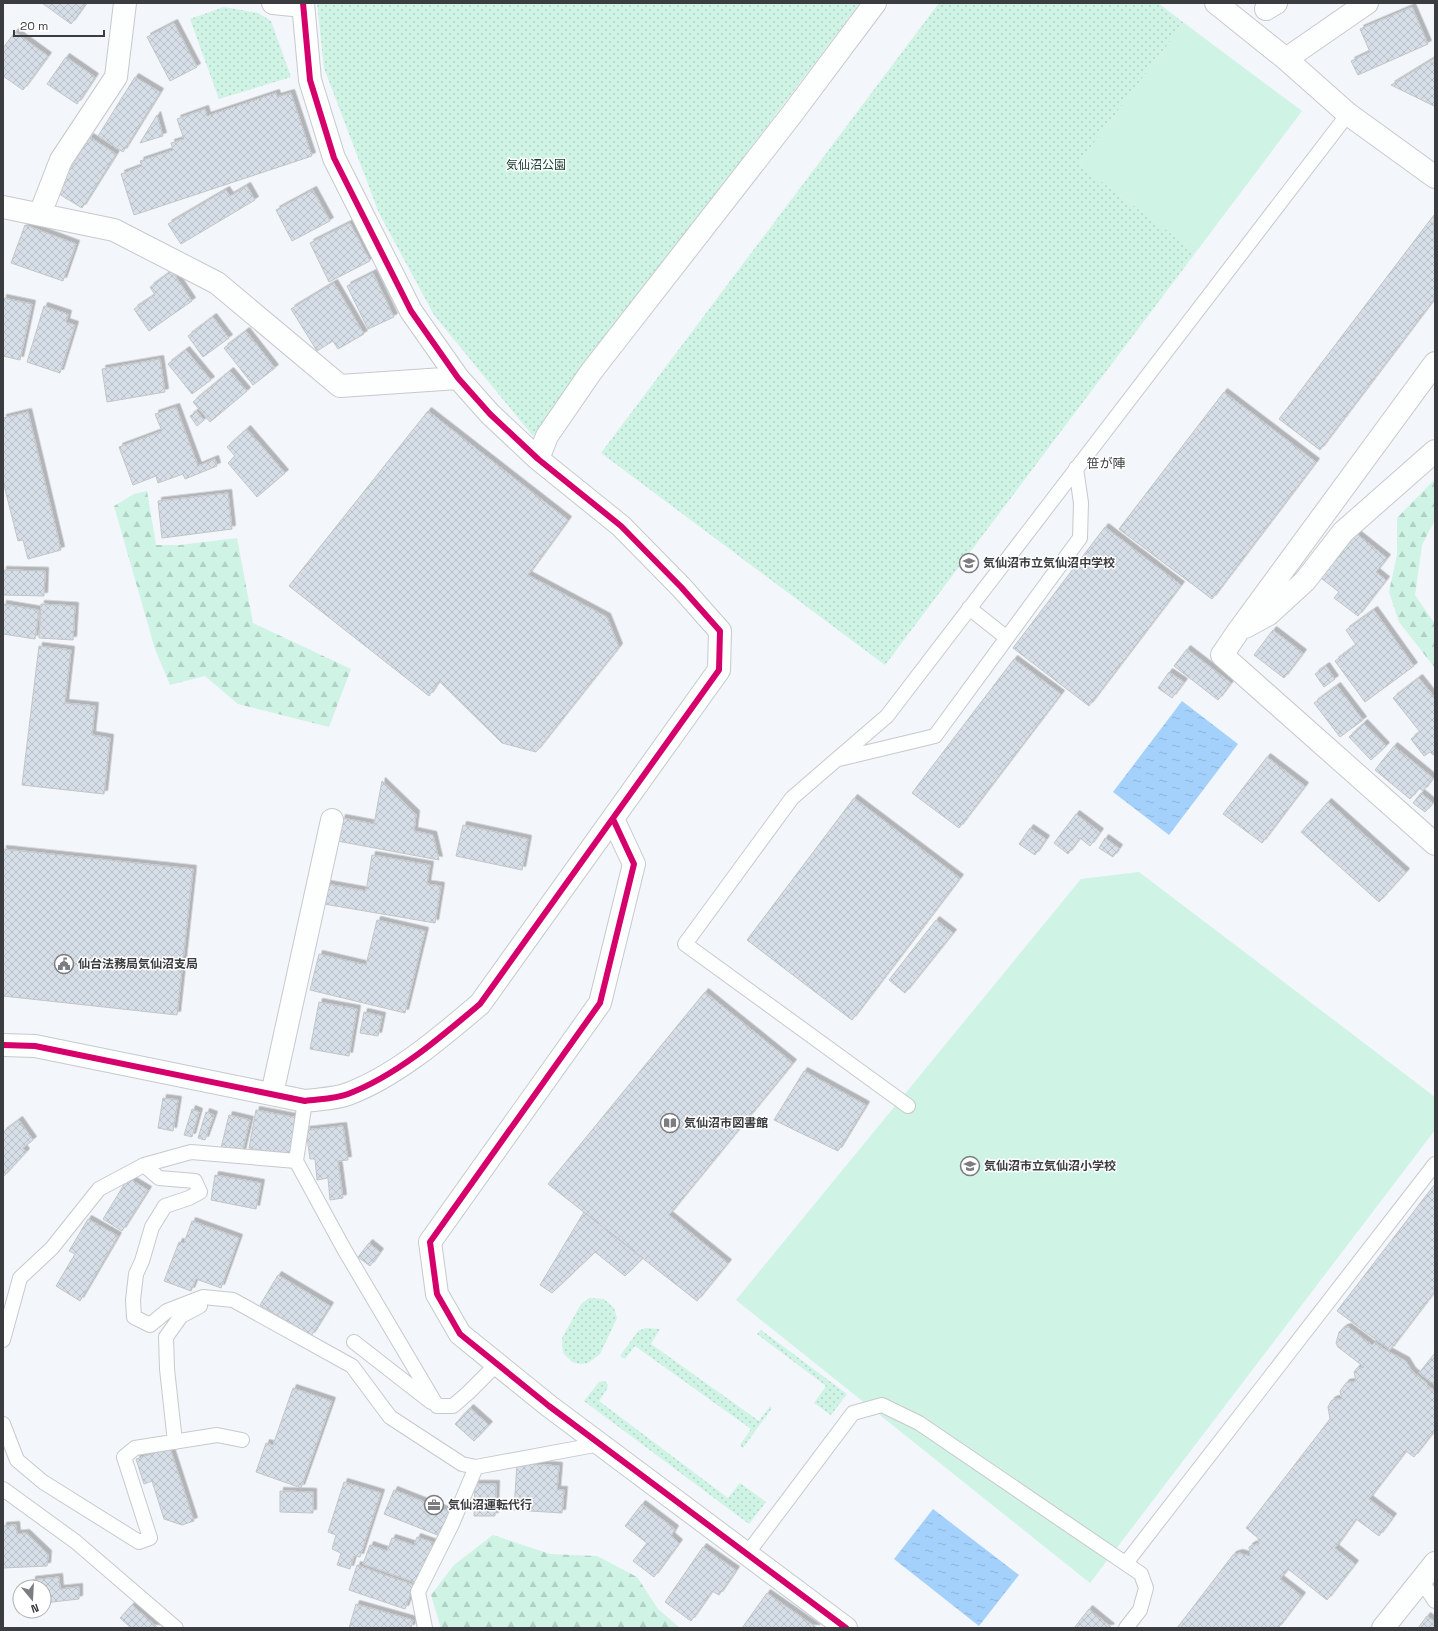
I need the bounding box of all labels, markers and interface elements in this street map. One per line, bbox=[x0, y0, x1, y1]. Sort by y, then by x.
scale bar bbox=[14, 12, 104, 38]
text: 20 m bbox=[20, 18, 48, 34]
park label: 気仙沼公園 bbox=[506, 157, 566, 173]
district label: 笹が陣 bbox=[1086, 455, 1126, 472]
school or university icon: 気仙沼市立気仙沼中学校 bbox=[958, 552, 980, 574]
place label: 気仙沼市立気仙沼中学校 bbox=[983, 555, 1115, 571]
public building icon: 仙台法務局気仙沼支局 bbox=[53, 953, 75, 975]
place label: 仙台法務局気仙沼支局 bbox=[78, 956, 198, 972]
library icon: 気仙沼市図書館 bbox=[659, 1112, 681, 1134]
place label: 気仙沼市図書館 bbox=[684, 1115, 768, 1131]
school or university icon: 気仙沼市立気仙沼小学校 bbox=[959, 1155, 981, 1177]
place label: 気仙沼市立気仙沼小学校 bbox=[984, 1158, 1116, 1174]
office icon: 気仙沼運転代行 bbox=[423, 1494, 445, 1516]
place label: 気仙沼運転代行 bbox=[448, 1497, 532, 1513]
north arrow bbox=[12, 1579, 52, 1619]
text: N bbox=[29, 1601, 41, 1616]

